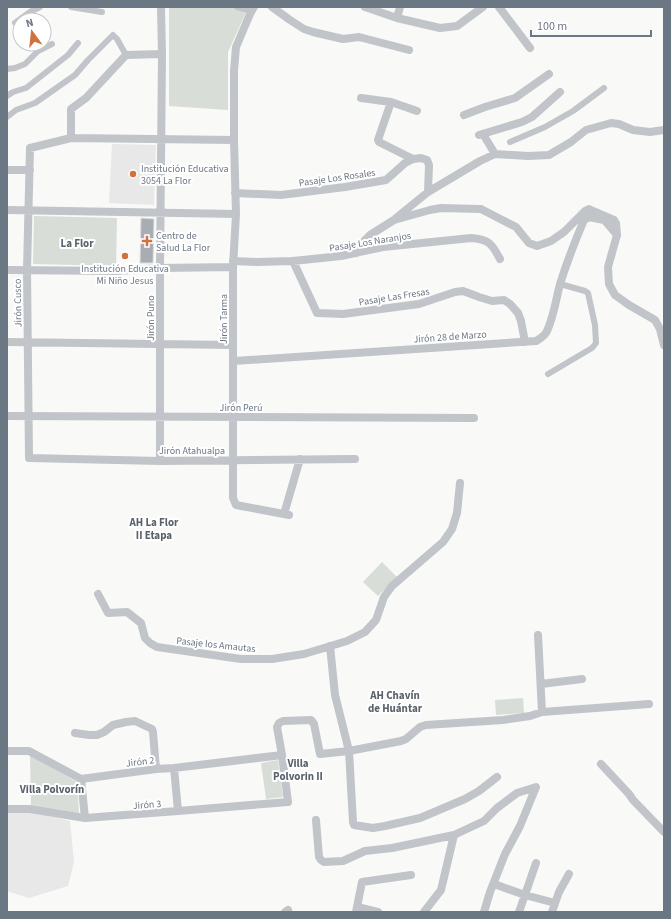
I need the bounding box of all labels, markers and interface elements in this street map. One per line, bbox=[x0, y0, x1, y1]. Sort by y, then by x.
north arrow bbox=[12, 12, 52, 52]
scale bar bbox=[531, 12, 651, 38]
text: N bbox=[24, 15, 35, 31]
text: 100 m bbox=[537, 18, 567, 35]
place label: Institución Educativa 3054 La Flor bbox=[141, 162, 229, 188]
street label: Pasaje Los Rosales bbox=[298, 166, 376, 190]
marker: Institución Educativa 3054 La Flor bbox=[128, 169, 138, 179]
place label: Centro de Salud La Flor bbox=[156, 229, 211, 255]
street label: Pasaje Los Naranjos bbox=[328, 229, 412, 255]
marker: Centro de Salud La Flor bbox=[141, 235, 153, 247]
district label: La Flor bbox=[60, 236, 94, 251]
marker: Institución Educativa Mi Niño Jesus bbox=[120, 251, 130, 261]
place label: Institución Educativa Mi Niño Jesus bbox=[81, 262, 169, 288]
street label: Jirón Cusco bbox=[11, 279, 25, 327]
street label: Pasaje Las Fresas bbox=[358, 284, 431, 309]
street label: Jirón Tarma bbox=[217, 294, 231, 344]
street label: Jirón Puno bbox=[144, 295, 158, 341]
street label: Jirón 28 de Marzo bbox=[413, 327, 487, 347]
street label: Jirón Perú bbox=[220, 401, 262, 415]
street label: Jirón Atahualpa bbox=[159, 444, 225, 458]
district label: AH La Flor II Etapa bbox=[128, 515, 179, 543]
street label: Pasaje los Amautas bbox=[176, 634, 256, 656]
district label: AH Chavín de Huántar bbox=[368, 688, 423, 716]
street label: Jirón 2 bbox=[125, 753, 155, 771]
district label: Villa Polvorin II bbox=[273, 756, 323, 784]
district label: Villa Polvorín bbox=[19, 782, 84, 797]
street label: Jirón 3 bbox=[132, 797, 162, 813]

